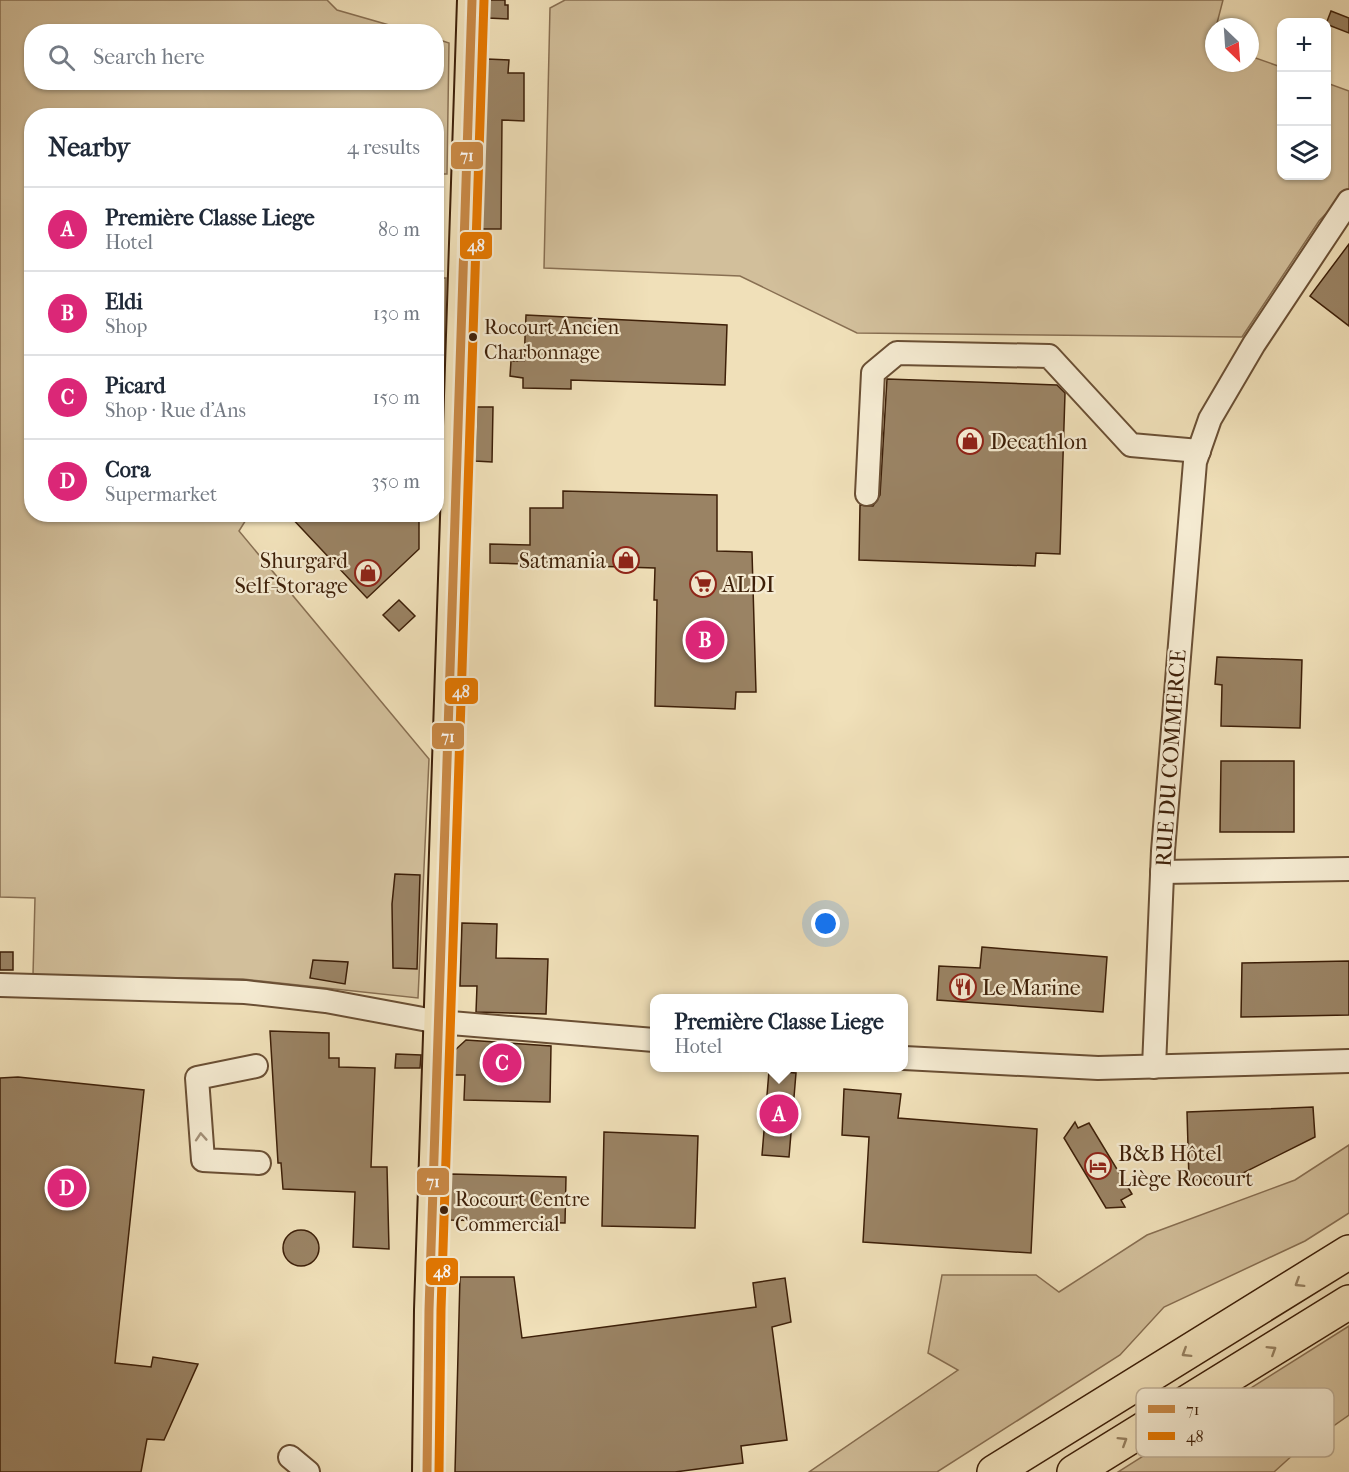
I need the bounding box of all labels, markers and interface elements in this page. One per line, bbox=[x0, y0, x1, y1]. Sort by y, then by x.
north arrow bbox=[1205, 18, 1259, 72]
map controls bbox=[1277, 18, 1331, 180]
button: + bbox=[1277, 18, 1331, 72]
search box bbox=[24, 24, 444, 90]
icon: search bbox=[45, 41, 78, 74]
text: Search here bbox=[93, 44, 205, 70]
button: − bbox=[1277, 72, 1331, 126]
button: layers bbox=[1277, 126, 1331, 180]
text: Nearby bbox=[48, 132, 130, 163]
text: 4 results bbox=[347, 136, 420, 159]
line badge: 71 bbox=[450, 141, 484, 170]
text: 71 bbox=[459, 146, 474, 165]
text: Première Classe Liege bbox=[105, 205, 315, 231]
text: A bbox=[61, 218, 74, 241]
text: 80 m bbox=[378, 218, 420, 241]
text: Hotel bbox=[105, 231, 153, 254]
line badge: 48 bbox=[459, 231, 493, 260]
text: 48 bbox=[466, 236, 485, 256]
text: Eldi bbox=[105, 289, 143, 315]
text: B bbox=[61, 302, 74, 325]
text: 130 m bbox=[373, 302, 420, 325]
text: Shop bbox=[105, 315, 147, 338]
place label: Rocourt Ancien Charbonnage bbox=[484, 316, 619, 364]
marker: Rocourt Ancien Charbonnage bbox=[467, 331, 479, 343]
text: Picard bbox=[105, 373, 166, 399]
text: C bbox=[61, 386, 74, 409]
text: 150 m bbox=[372, 386, 420, 409]
text: Shop · Rue d'Ans bbox=[105, 399, 246, 422]
shop icon: Decathlon bbox=[955, 426, 985, 456]
place label: Decathlon bbox=[990, 429, 1088, 455]
text: Cora bbox=[105, 457, 150, 483]
text: D bbox=[60, 470, 75, 493]
text: 350 m bbox=[371, 470, 420, 493]
text: Supermarket bbox=[105, 483, 217, 506]
shop icon: Satmania bbox=[611, 545, 641, 575]
place label: Shurgard Self-Storage bbox=[234, 548, 349, 599]
place label: Satmania bbox=[519, 548, 607, 574]
shop icon: Shurgard Self-Storage bbox=[353, 558, 383, 588]
supermarket icon: ALDI bbox=[688, 569, 718, 599]
place label: ALDI bbox=[721, 572, 775, 598]
pin: B bbox=[686, 618, 724, 662]
street label: RUE DU COMMERCE bbox=[1150, 648, 1192, 868]
line badge: 48 bbox=[444, 677, 479, 705]
text: 48 bbox=[451, 682, 470, 702]
line badge: 71 bbox=[431, 722, 465, 750]
text: 71 bbox=[440, 727, 455, 746]
your location bbox=[811, 909, 840, 938]
restaurant icon: Le Marine bbox=[948, 972, 978, 1002]
place label: Le Marine bbox=[982, 975, 1081, 1001]
popup bbox=[650, 994, 908, 1072]
text: Première Classe Liege bbox=[674, 1009, 884, 1035]
text: Hotel bbox=[674, 1035, 722, 1058]
pin: C bbox=[482, 1040, 522, 1086]
pin: A bbox=[760, 1092, 798, 1136]
one-way arrow bbox=[195, 1132, 208, 1141]
place label: B&B Hôtel Liège Rocourt bbox=[1118, 1141, 1253, 1192]
hotel icon: B&B Hôtel Liège Rocourt bbox=[1083, 1151, 1113, 1181]
pin: D bbox=[48, 1166, 86, 1210]
line badge: 71 bbox=[416, 1167, 450, 1196]
text: 71 bbox=[425, 1172, 440, 1191]
place label: Rocourt Centre Commercial bbox=[455, 1188, 590, 1236]
marker: Rocourt Centre Commercial bbox=[438, 1204, 450, 1216]
line badge: 48 bbox=[425, 1257, 459, 1286]
text: 48 bbox=[432, 1262, 451, 1282]
one-way arrow bbox=[1295, 1276, 1305, 1288]
one-way arrow bbox=[1266, 1345, 1276, 1357]
one-way arrow bbox=[1182, 1346, 1192, 1358]
legend bbox=[1136, 1388, 1334, 1457]
text: 71 bbox=[1186, 1400, 1199, 1419]
text: 48 bbox=[1186, 1427, 1203, 1446]
one-way arrow bbox=[1117, 1437, 1127, 1449]

